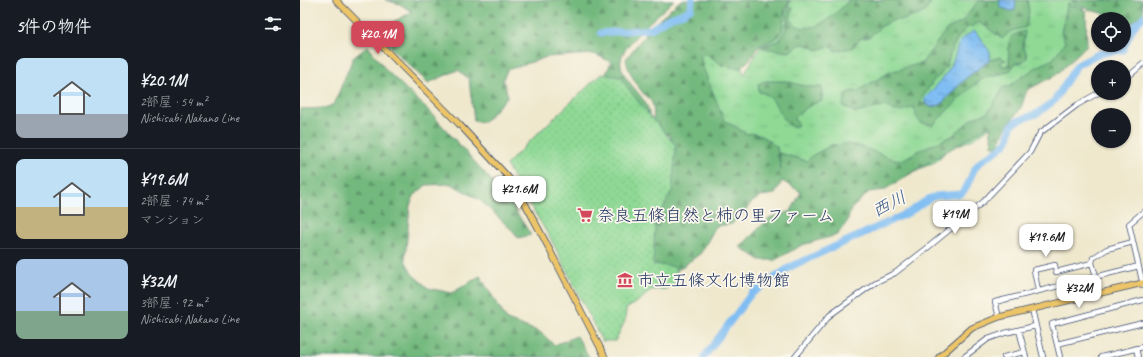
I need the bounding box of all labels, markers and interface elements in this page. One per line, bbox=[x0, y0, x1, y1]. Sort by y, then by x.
map controls bbox=[1091, 12, 1131, 148]
button: locate bbox=[1091, 12, 1131, 52]
icon: filters bbox=[262, 13, 284, 35]
text: 5件の物件 bbox=[16, 16, 91, 37]
pin: ¥20.1M bbox=[345, 21, 411, 55]
text: ¥20.1M bbox=[360, 26, 396, 42]
button: + bbox=[1091, 60, 1131, 100]
text: ¥20.1M bbox=[140, 70, 186, 91]
icon: home bbox=[48, 74, 96, 122]
text: 2部屋 · 54 m² bbox=[140, 94, 207, 110]
button: − bbox=[1091, 108, 1131, 148]
text: Nishisabi Nakano Line bbox=[140, 110, 239, 126]
text: ¥19.6M bbox=[140, 169, 187, 190]
icon: home bbox=[48, 175, 96, 223]
pin: ¥21.6M bbox=[486, 176, 552, 210]
text: ¥21.6M bbox=[501, 181, 537, 197]
water label: 西川 bbox=[868, 186, 910, 222]
text: 2部屋 · 74 m² bbox=[140, 193, 207, 209]
pin: ¥19M bbox=[931, 201, 979, 235]
place label: 奈良五條自然と柿の里ファーム bbox=[597, 205, 834, 226]
supermarket icon: 奈良五條自然と柿の里ファーム bbox=[576, 206, 594, 224]
text: ¥19M bbox=[942, 206, 968, 222]
text: マンション bbox=[140, 212, 204, 228]
pin: ¥19.6M bbox=[1013, 224, 1079, 258]
text: ¥19.6M bbox=[1028, 229, 1064, 245]
place label: 市立五條文化博物館 bbox=[637, 270, 790, 291]
text: ¥32M bbox=[140, 271, 175, 292]
museum icon: 市立五條文化博物館 bbox=[616, 271, 634, 289]
icon: home bbox=[48, 275, 96, 323]
pin: ¥32M bbox=[1055, 275, 1103, 309]
text: ¥32M bbox=[1065, 280, 1093, 296]
text: 3部屋 · 92 m² bbox=[140, 295, 207, 311]
text: Nishisabi Nakano Line bbox=[140, 311, 239, 327]

